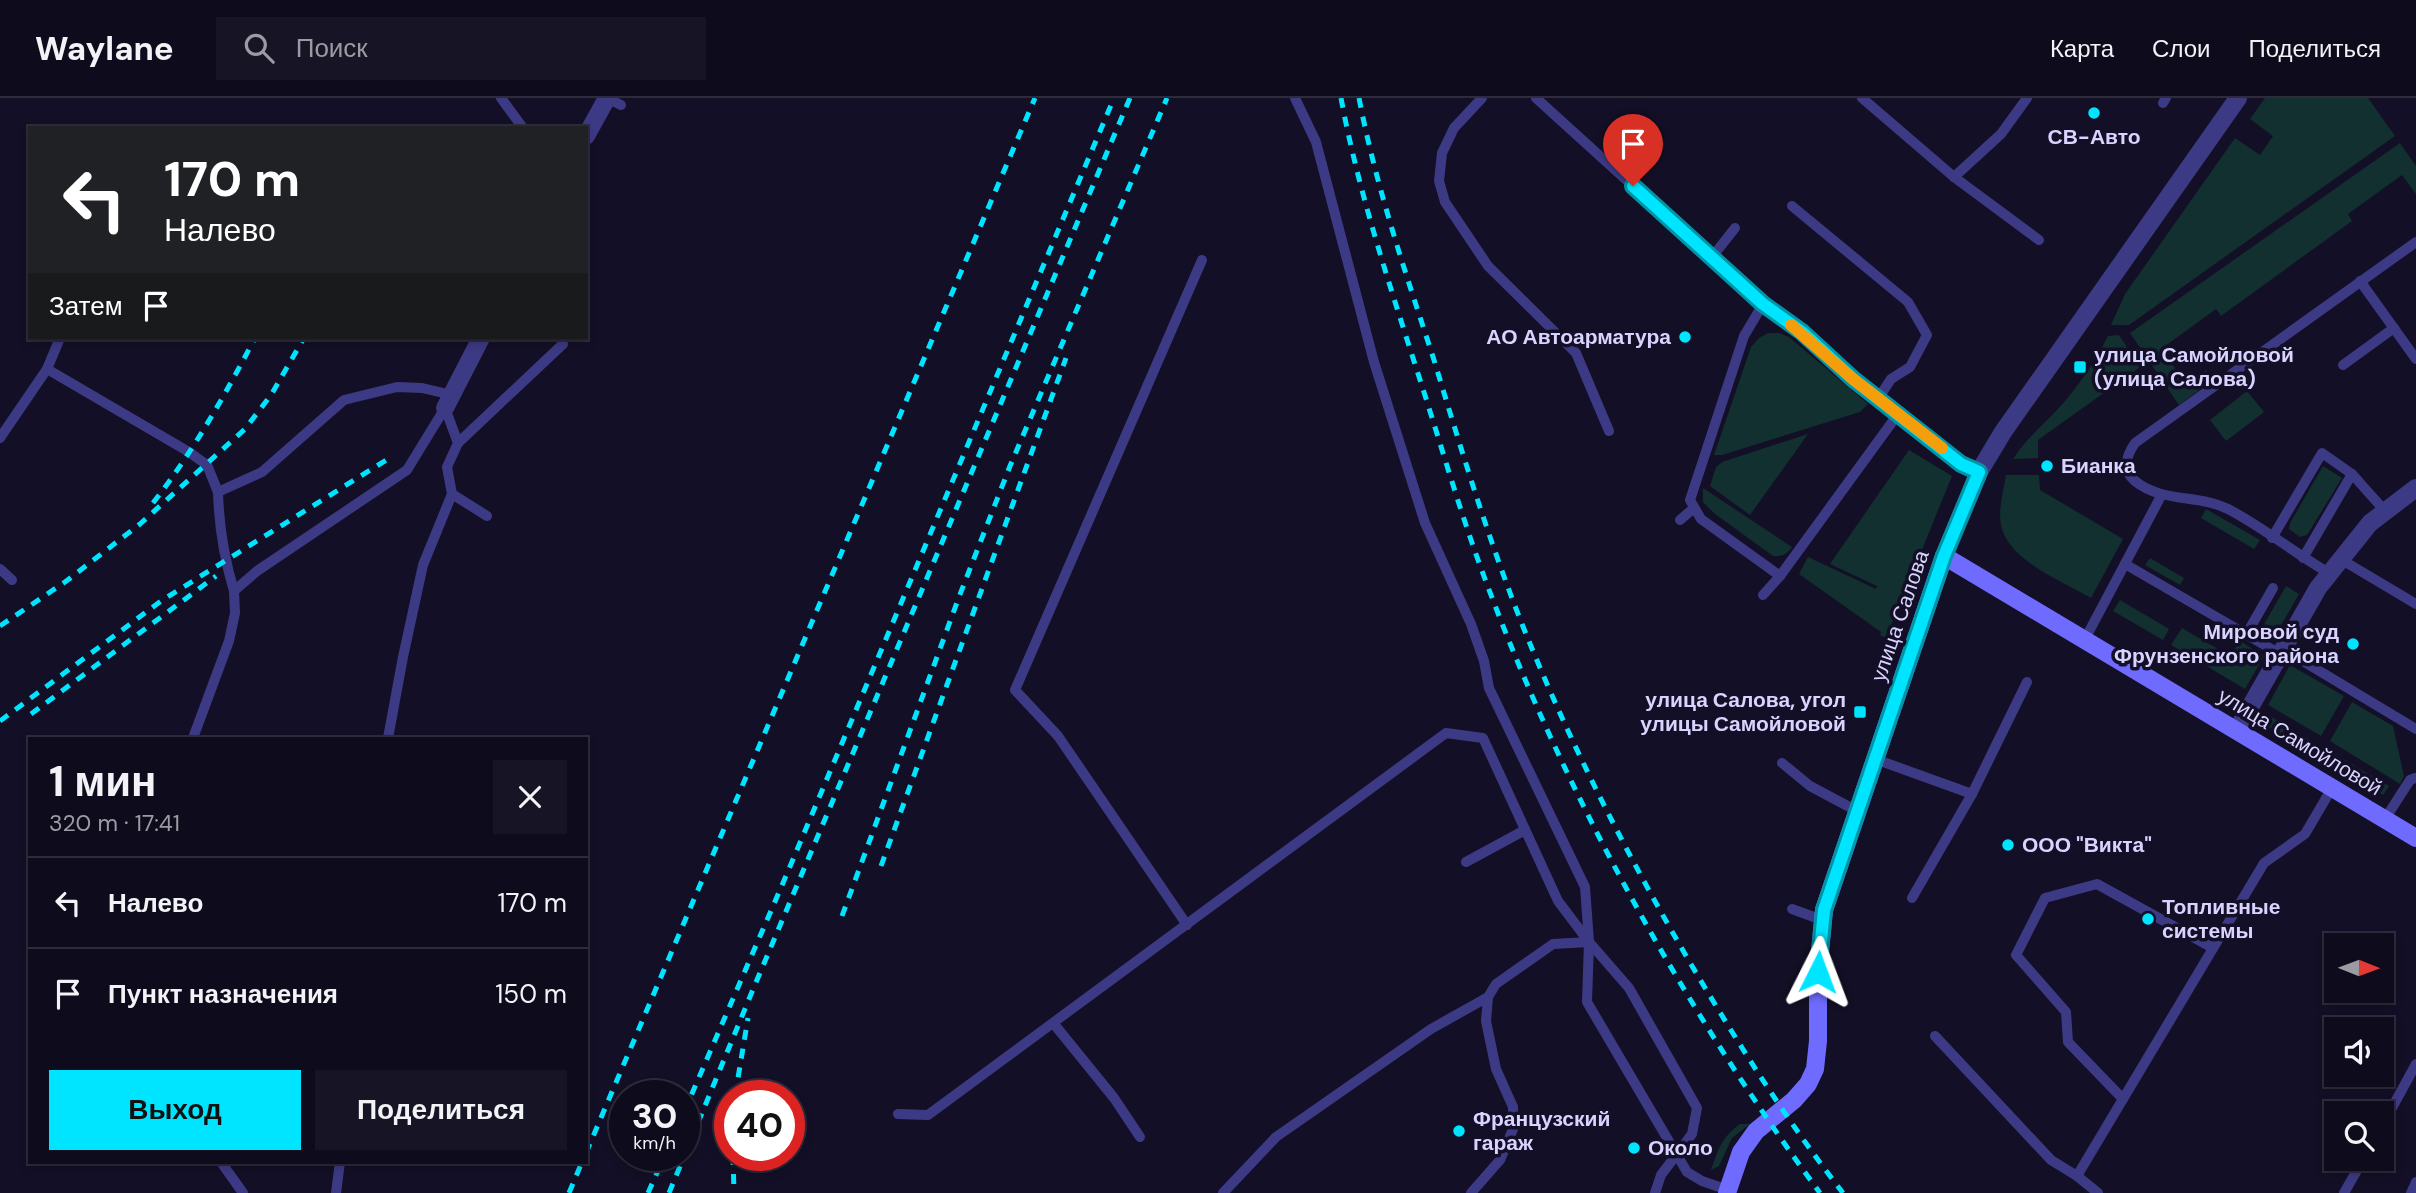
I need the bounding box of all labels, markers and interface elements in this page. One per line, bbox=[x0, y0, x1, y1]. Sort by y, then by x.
search box bbox=[216, 17, 706, 80]
text: Waylane bbox=[35, 27, 174, 70]
icon: search bbox=[240, 29, 278, 67]
text: Поиск bbox=[296, 31, 368, 65]
text: Карта bbox=[2050, 33, 2114, 64]
text: Слои bbox=[2152, 33, 2210, 64]
text: Поделиться bbox=[2248, 33, 2381, 64]
marker: СВ-Авто bbox=[2086, 105, 2102, 121]
pin bbox=[1603, 114, 1663, 186]
place label: СВ-Авто bbox=[2047, 123, 2141, 151]
icon: arrive bbox=[1614, 125, 1652, 163]
text: 170 m bbox=[164, 147, 300, 211]
icon: left bbox=[49, 154, 140, 245]
text: Налево bbox=[164, 209, 276, 251]
icon: arrive bbox=[137, 287, 175, 325]
text: Затем bbox=[49, 289, 123, 323]
place label: АО Автоарматура bbox=[1486, 323, 1671, 351]
marker: АО Автоарматура bbox=[1677, 329, 1693, 345]
place label: улица Самойловой (улица Салова) bbox=[2094, 341, 2294, 393]
marker: улица Самойловой (улица Салова) bbox=[2072, 359, 2088, 375]
place label: Бианка bbox=[2061, 452, 2136, 480]
marker: Бианка bbox=[2039, 458, 2055, 474]
street label: улица Салова bbox=[1864, 546, 1936, 685]
place label: Мировой суд Фрунзенского района bbox=[2114, 618, 2339, 670]
marker: Мировой суд Фрунзенского района bbox=[2345, 636, 2361, 652]
street label: улица Самойловой bbox=[2213, 682, 2387, 802]
place label: улица Салова, угол улицы Самойловой bbox=[1640, 686, 1846, 738]
marker: улица Салова, угол улицы Самойловой bbox=[1852, 704, 1868, 720]
text: 1 мин bbox=[49, 754, 156, 809]
button: close bbox=[493, 760, 567, 834]
text: 320 m · 17:41 bbox=[49, 808, 180, 838]
place label: ООО "Викта" bbox=[2022, 831, 2152, 859]
marker: ООО "Викта" bbox=[2000, 837, 2016, 853]
icon: left bbox=[49, 884, 87, 922]
text: Налево bbox=[108, 886, 203, 920]
text: 170 m bbox=[498, 886, 567, 920]
place label: Топливные системы bbox=[2162, 893, 2280, 945]
marker: Топливные системы bbox=[2140, 911, 2156, 927]
north arrow bbox=[2324, 933, 2394, 1003]
map controls bbox=[2324, 933, 2394, 1171]
position arrow bbox=[1781, 935, 1855, 1009]
icon: arrive bbox=[49, 975, 87, 1013]
text: Пункт назначения bbox=[108, 977, 338, 1011]
text: 150 m bbox=[495, 977, 567, 1011]
button: sound bbox=[2324, 1017, 2394, 1087]
button: Выход bbox=[49, 1070, 301, 1150]
button: Поделиться bbox=[315, 1070, 567, 1150]
speed limit sign: 40 bbox=[714, 1080, 805, 1171]
text: 30 bbox=[632, 1093, 677, 1139]
button: search bbox=[2324, 1101, 2394, 1171]
place label: Французский гараж bbox=[1473, 1105, 1610, 1157]
marker: Французский гараж bbox=[1451, 1123, 1467, 1139]
text: km/h bbox=[633, 1131, 676, 1155]
place label: Около bbox=[1648, 1134, 1713, 1162]
marker: Около bbox=[1626, 1140, 1642, 1156]

